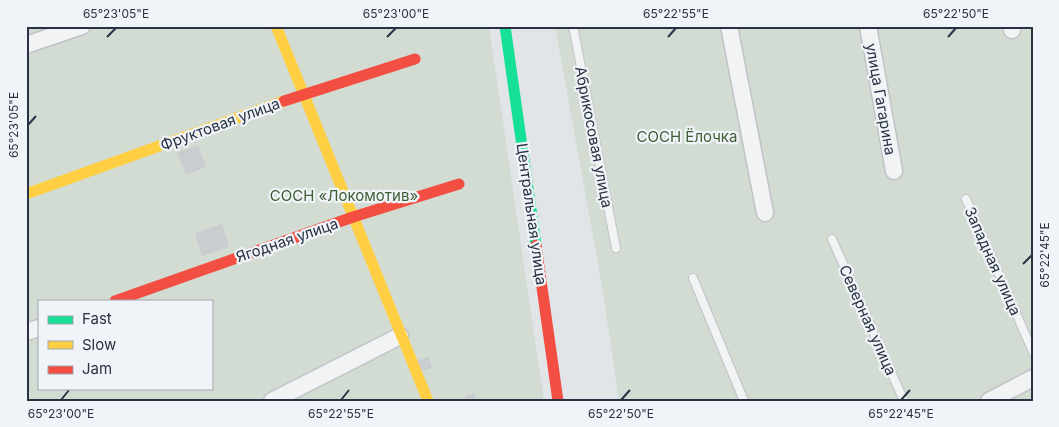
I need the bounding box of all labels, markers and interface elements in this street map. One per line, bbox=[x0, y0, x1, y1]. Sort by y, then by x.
text: 65°23'05"E bbox=[83, 6, 149, 21]
text: 65°23'00"E bbox=[363, 6, 429, 21]
text: 65°22'55"E bbox=[643, 6, 709, 21]
text: 65°22'50"E bbox=[923, 6, 989, 21]
street label: улица Гагарина bbox=[862, 42, 900, 156]
street label: Абрикосовая улица bbox=[571, 65, 617, 209]
text: 65°23'05"E bbox=[6, 92, 21, 158]
street label: Фруктовая улица bbox=[158, 94, 282, 154]
park label: СОСН Ёлочка bbox=[637, 127, 737, 146]
street label: Центральная улица bbox=[513, 142, 551, 286]
park label: СОСН «Локомотив» bbox=[270, 186, 418, 205]
street label: Западная улица bbox=[961, 204, 1025, 318]
street label: Ягодная улица bbox=[233, 214, 341, 266]
text: 65°22'45"E bbox=[1037, 222, 1052, 288]
street label: Северная улица bbox=[835, 262, 901, 378]
legend bbox=[38, 300, 212, 390]
text: Fast bbox=[82, 309, 112, 328]
text: Slow bbox=[82, 335, 116, 354]
text: Jam bbox=[82, 359, 112, 378]
text: 65°23'00"E bbox=[28, 406, 94, 421]
text: 65°22'55"E bbox=[308, 406, 374, 421]
text: 65°22'50"E bbox=[588, 406, 654, 421]
text: 65°22'45"E bbox=[868, 406, 934, 421]

